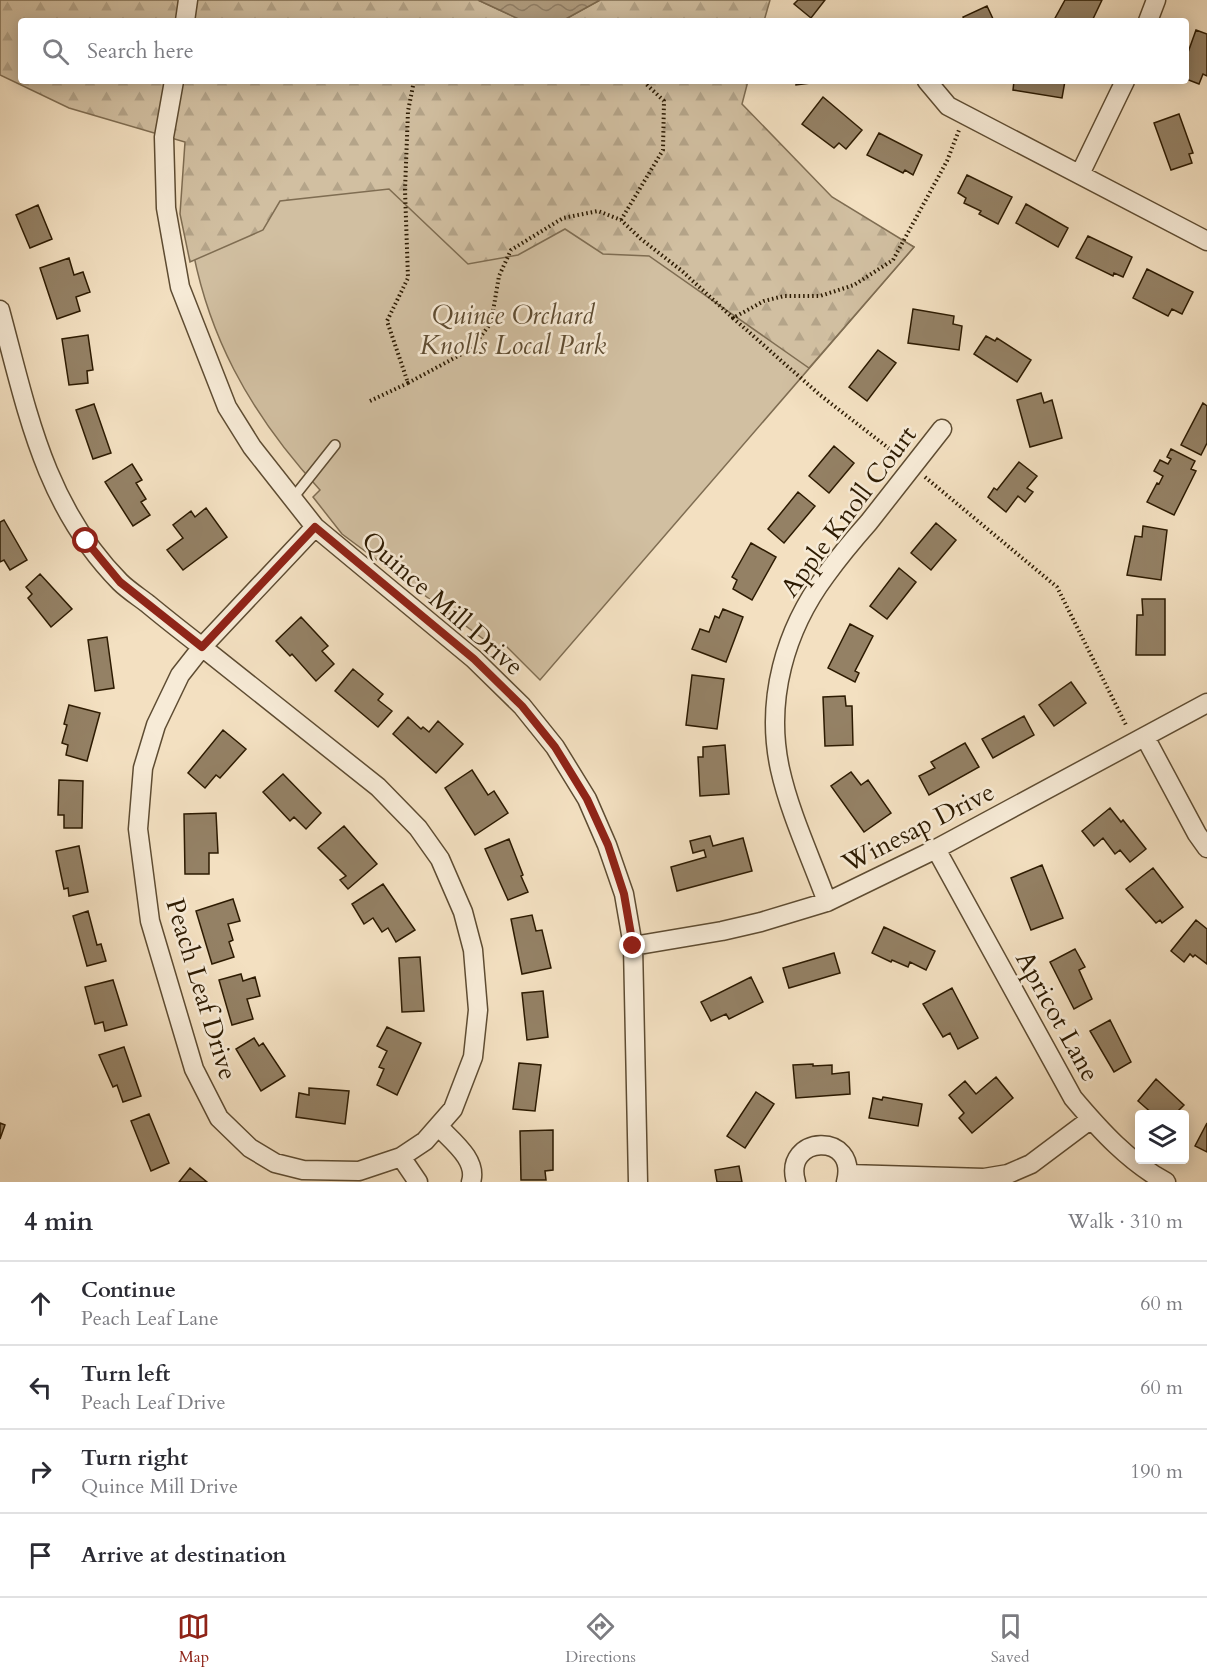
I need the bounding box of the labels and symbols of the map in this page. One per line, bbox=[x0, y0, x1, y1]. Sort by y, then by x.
park label: Quince Orchard Knolls Local Park bbox=[420, 298, 606, 363]
street label: Apple Knoll Court bbox=[772, 419, 924, 604]
street label: Quince Mill Drive bbox=[354, 523, 531, 684]
route start bbox=[72, 527, 98, 553]
street label: Winesap Drive bbox=[835, 774, 1000, 881]
street label: Peach Leaf Drive bbox=[157, 894, 246, 1084]
route end bbox=[619, 932, 645, 958]
street label: Apricot Lane bbox=[1007, 945, 1108, 1088]

